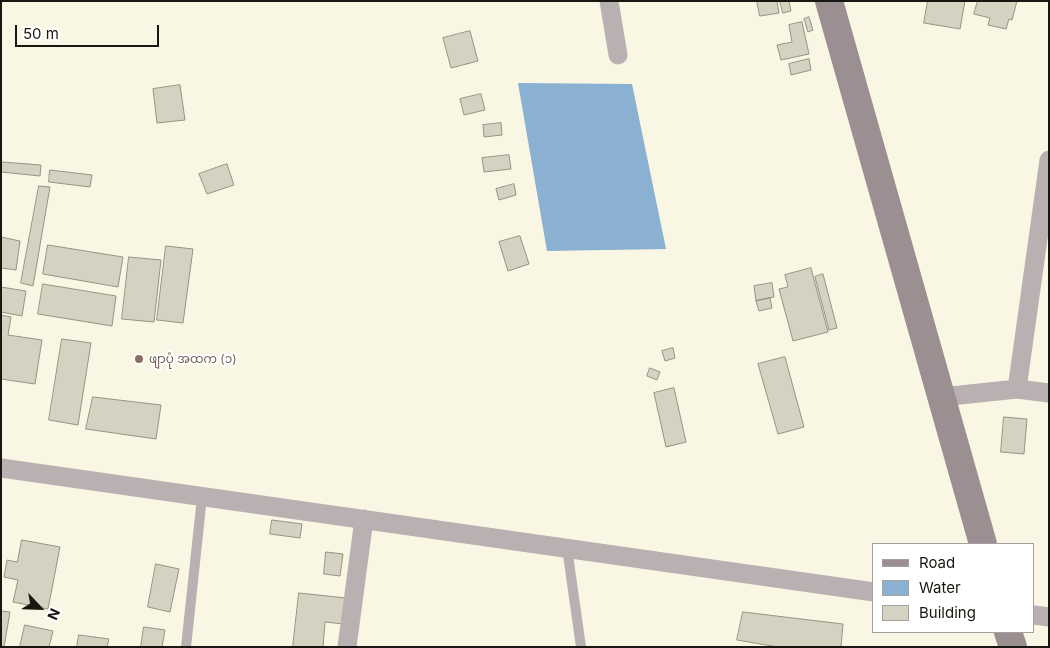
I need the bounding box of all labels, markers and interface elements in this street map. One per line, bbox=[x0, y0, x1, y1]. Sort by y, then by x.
scale bar bbox=[18, 15, 161, 47]
text: 50 m bbox=[23, 24, 59, 43]
place label: ဖျာပုံ အထက (၁) bbox=[149, 352, 237, 366]
marker: ဖျာပုံ အထက (၁) bbox=[133, 353, 145, 365]
legend bbox=[872, 543, 1035, 633]
text: Road bbox=[919, 553, 955, 572]
text: Water bbox=[919, 578, 961, 597]
north arrow bbox=[15, 583, 65, 633]
text: Building bbox=[919, 603, 976, 622]
text: N bbox=[44, 606, 64, 623]

